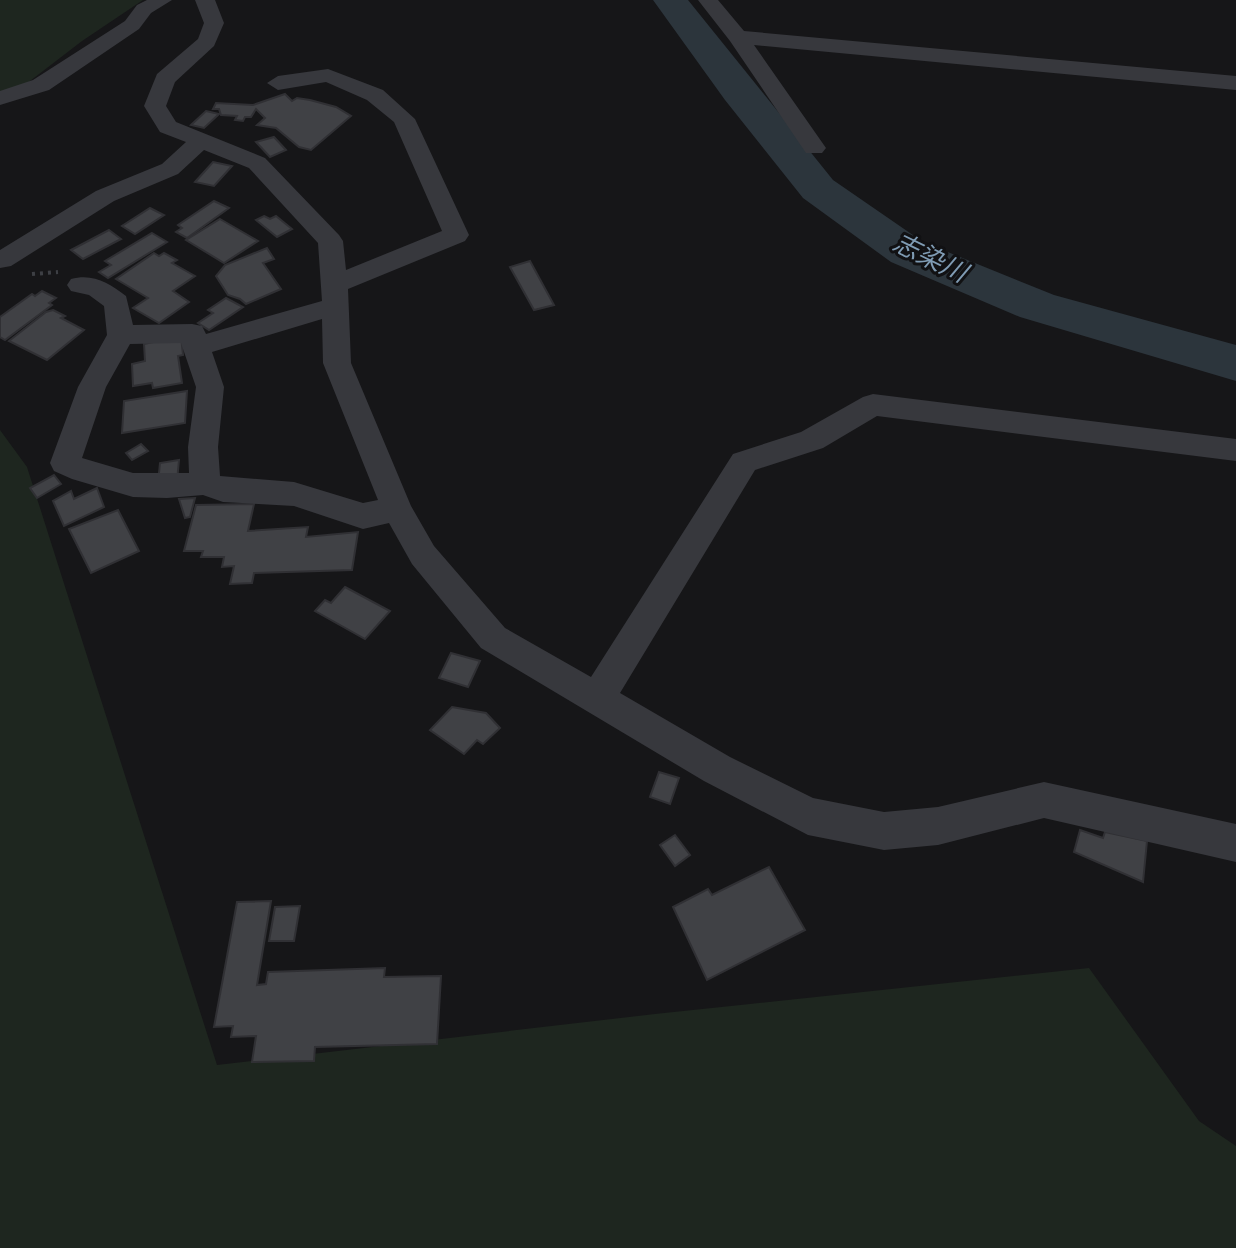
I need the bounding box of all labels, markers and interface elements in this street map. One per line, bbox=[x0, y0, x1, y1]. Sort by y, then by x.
water label: 志染川 bbox=[888, 227, 975, 290]

